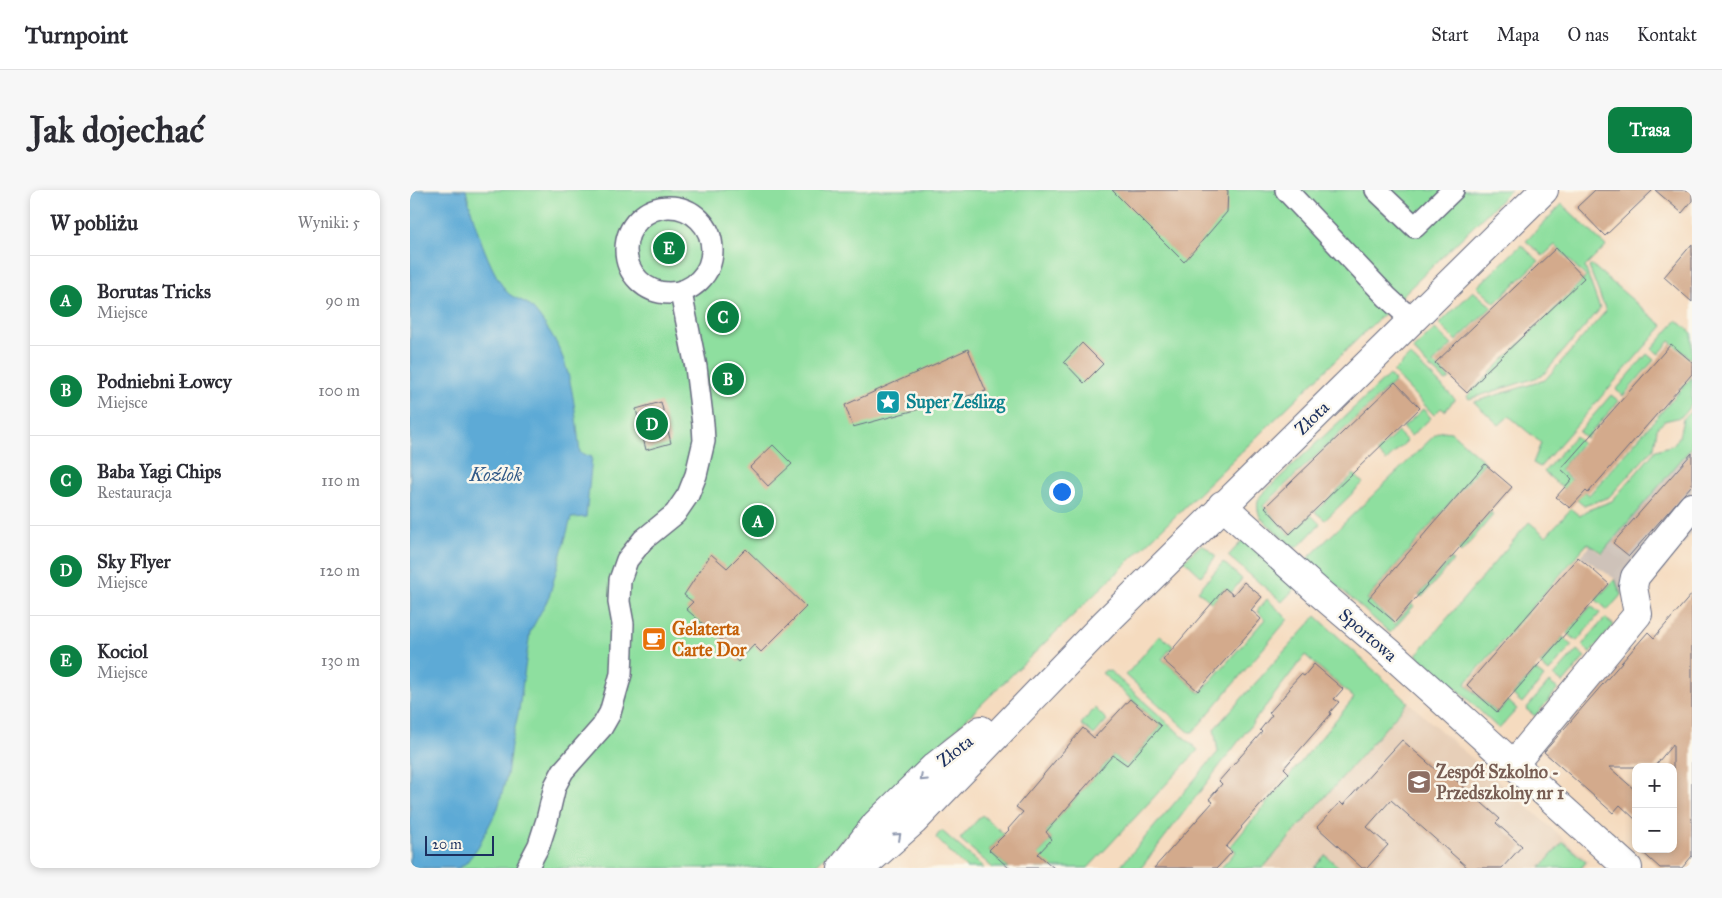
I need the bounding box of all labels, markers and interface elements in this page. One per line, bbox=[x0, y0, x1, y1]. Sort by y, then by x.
text: Turnpoint bbox=[25, 20, 128, 50]
text: Start bbox=[1431, 24, 1469, 46]
text: Mapa bbox=[1497, 24, 1539, 46]
text: O nas bbox=[1567, 24, 1609, 46]
text: Kontakt bbox=[1637, 24, 1697, 46]
button: Trasa bbox=[1608, 107, 1692, 153]
text: Jak dojechać bbox=[30, 109, 204, 152]
text: W pobliżu bbox=[50, 210, 138, 236]
text: Wyniki: 5 bbox=[298, 213, 360, 232]
pin: E bbox=[653, 229, 685, 267]
text: Borutas Tricks bbox=[97, 280, 211, 303]
text: A bbox=[61, 291, 71, 310]
text: 90 m bbox=[325, 291, 360, 310]
pin: C bbox=[707, 298, 739, 336]
text: Miejsce bbox=[97, 303, 148, 322]
pin: B bbox=[712, 360, 744, 398]
text: Podniebni Łowcy bbox=[97, 370, 232, 393]
text: B bbox=[61, 381, 71, 400]
text: 100 m bbox=[318, 381, 360, 400]
place icon: Super Ześlizg bbox=[875, 389, 901, 415]
place label: Super Ześlizg bbox=[906, 391, 1006, 414]
text: Miejsce bbox=[97, 393, 148, 412]
street label: Złota bbox=[1290, 396, 1334, 440]
pin: D bbox=[636, 405, 668, 443]
text: Baba Yagi Chips bbox=[97, 460, 221, 483]
water label: Koźlok bbox=[469, 463, 523, 486]
text: C bbox=[61, 471, 71, 490]
text: 110 m bbox=[321, 471, 360, 490]
your location bbox=[1049, 479, 1075, 505]
text: Restauracja bbox=[97, 483, 172, 502]
pin: A bbox=[742, 502, 774, 540]
text: Sky Flyer bbox=[97, 550, 171, 573]
text: D bbox=[60, 561, 72, 580]
text: 120 m bbox=[320, 561, 360, 580]
text: Miejsce bbox=[97, 573, 148, 592]
street label: Sportowa bbox=[1334, 604, 1402, 667]
place label: Gelaterta Carte Dor bbox=[672, 618, 748, 661]
cafe icon: Gelaterta Carte Dor bbox=[641, 626, 667, 652]
text: Kociol bbox=[97, 640, 148, 663]
text: E bbox=[60, 651, 72, 670]
text: 130 m bbox=[321, 651, 360, 670]
text: Miejsce bbox=[97, 663, 148, 682]
street label: Złota bbox=[933, 730, 978, 772]
place label: Zespół Szkolno - Przedszkolny nr 1 bbox=[1436, 761, 1564, 805]
map controls bbox=[1632, 763, 1677, 853]
button: + bbox=[1632, 763, 1677, 808]
school or university icon: Zespół Szkolno - Przedszkolny nr 1 bbox=[1406, 769, 1432, 795]
one-way arrow bbox=[920, 772, 929, 781]
button: − bbox=[1632, 808, 1677, 853]
one-way arrow bbox=[892, 832, 901, 841]
scale bar bbox=[425, 833, 494, 856]
text: 20 m bbox=[432, 836, 462, 853]

